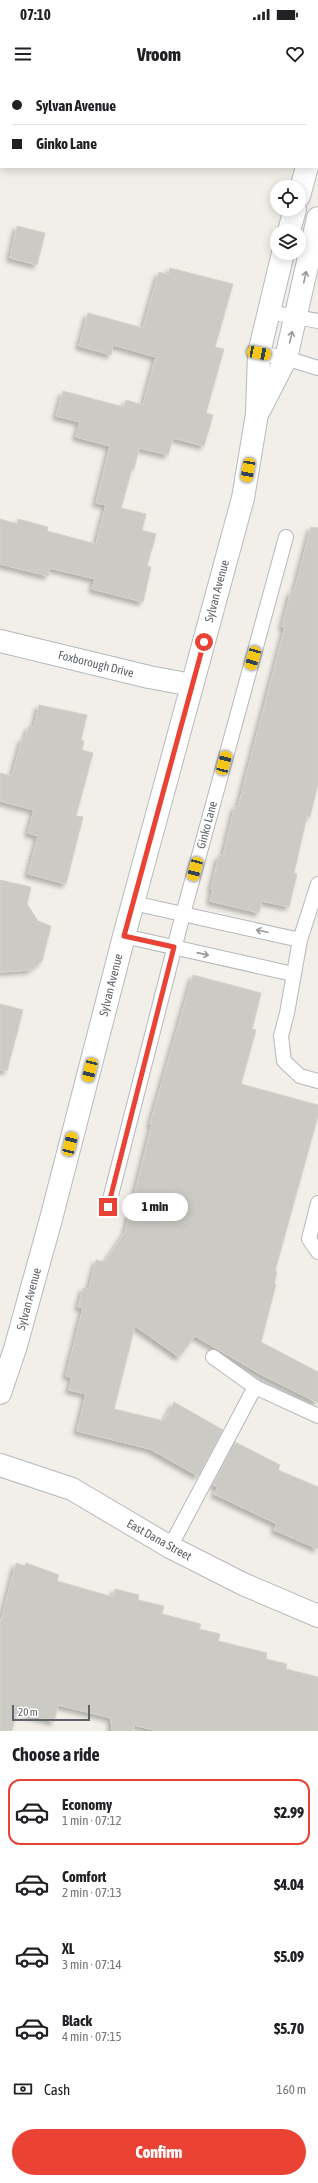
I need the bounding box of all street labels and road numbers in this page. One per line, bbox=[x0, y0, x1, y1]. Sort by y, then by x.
street label: Sylvan Avenue bbox=[202, 558, 232, 624]
street label: Foxborough Drive bbox=[57, 648, 135, 680]
street label: Ginko Lane bbox=[194, 800, 220, 850]
street label: Sylvan Avenue bbox=[96, 952, 126, 1018]
street label: Sylvan Avenue bbox=[14, 1266, 44, 1332]
street label: East Dana Street bbox=[124, 1516, 194, 1564]

